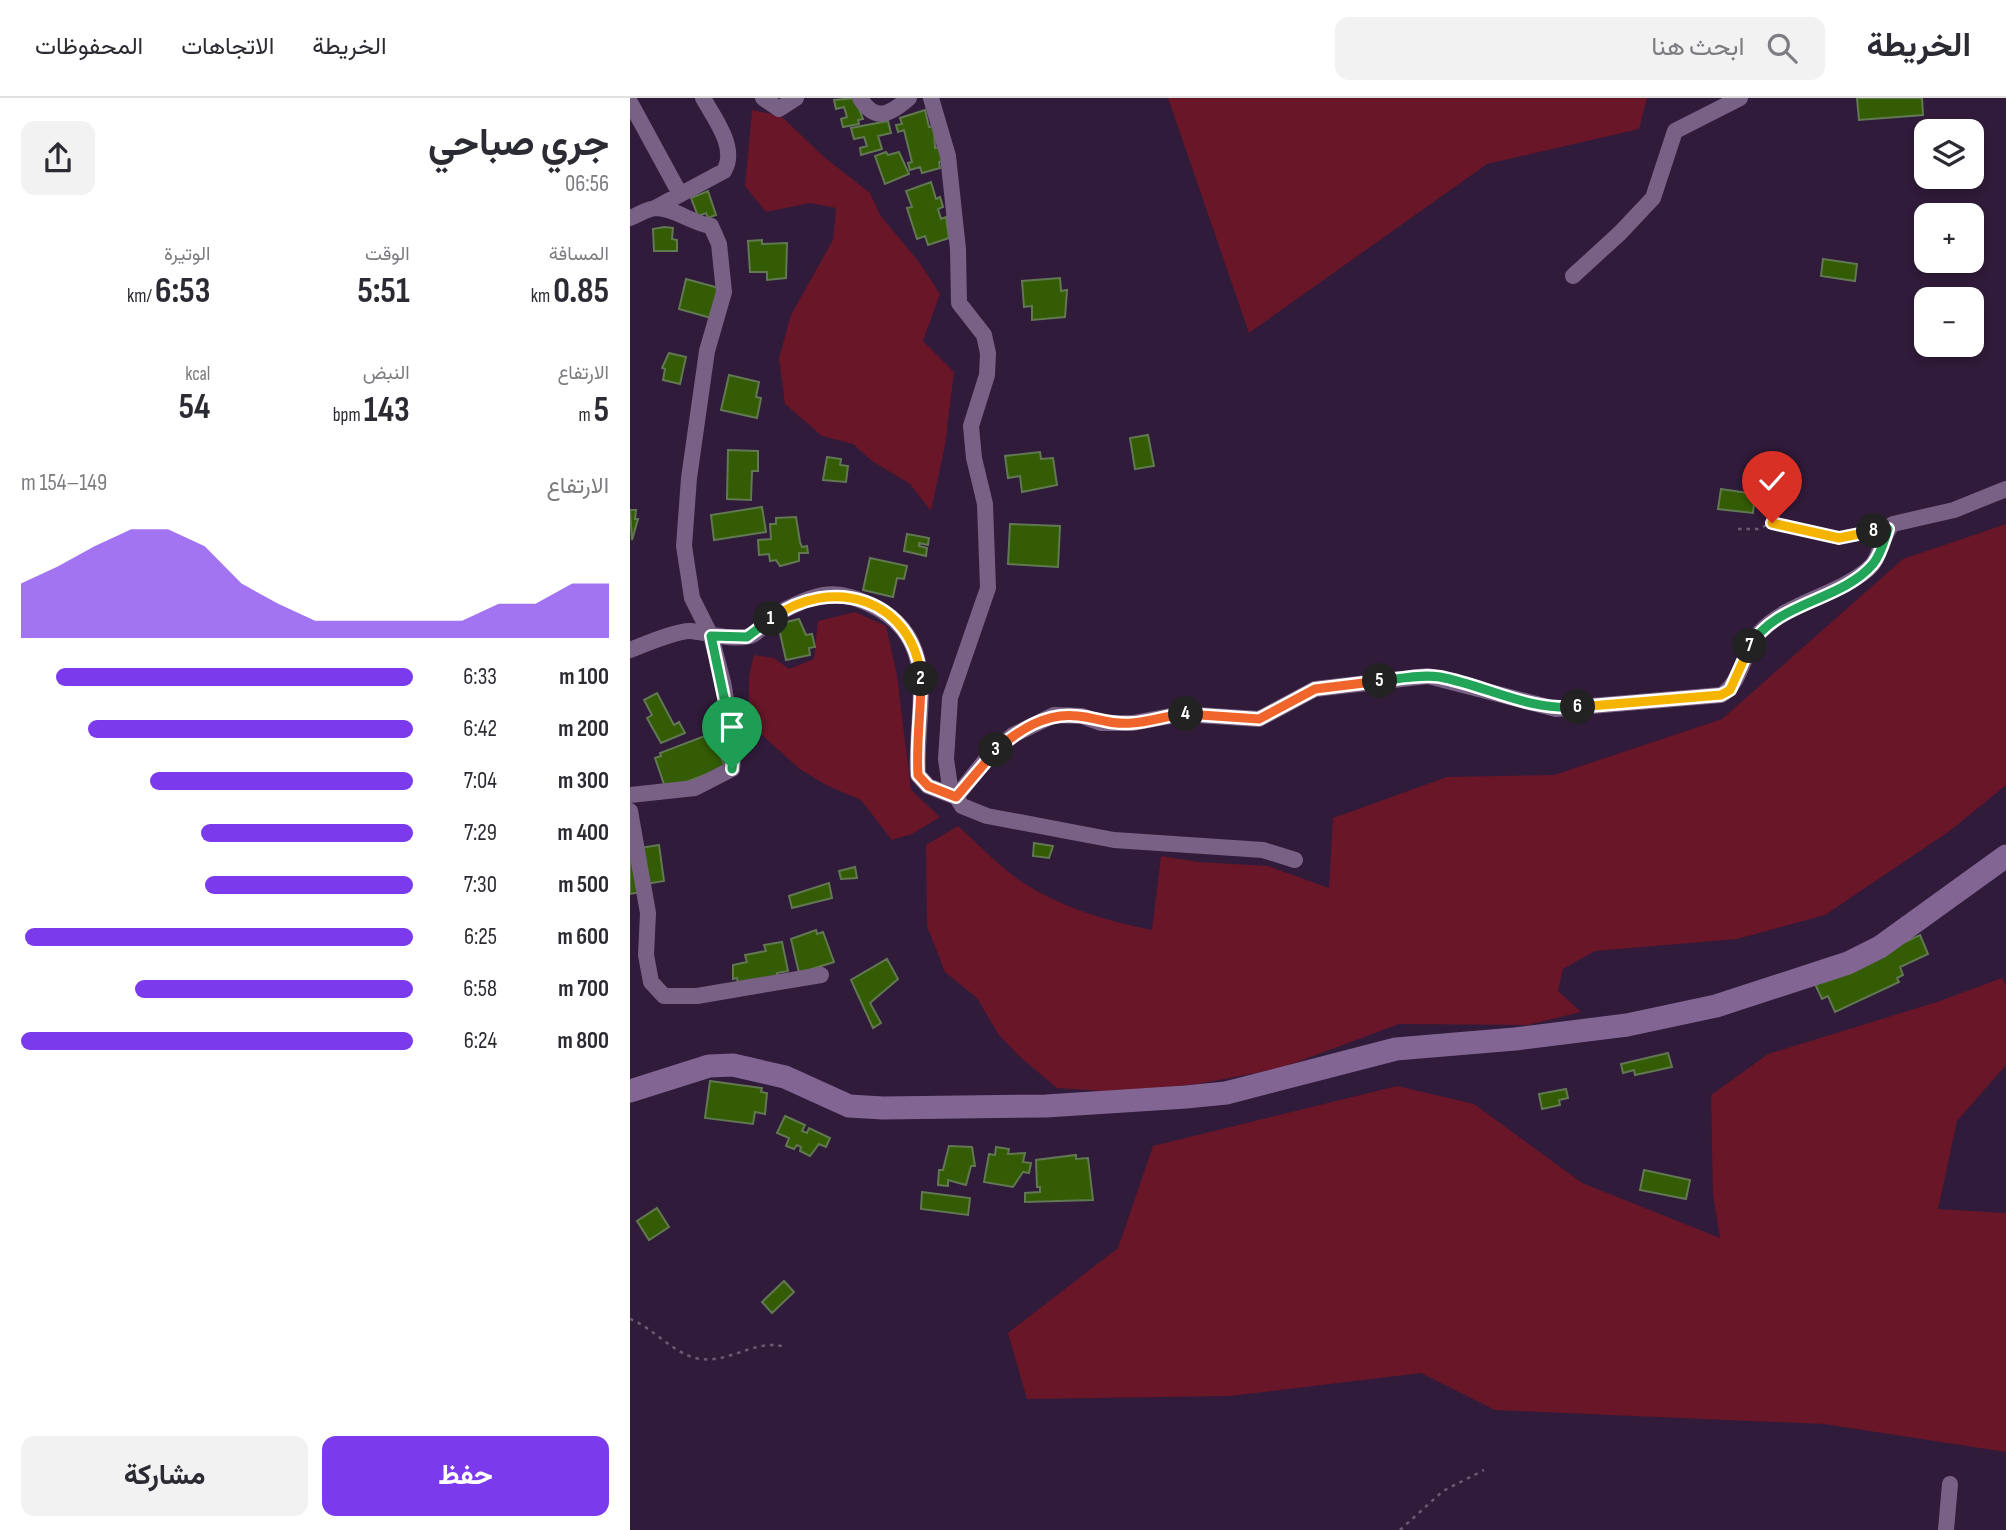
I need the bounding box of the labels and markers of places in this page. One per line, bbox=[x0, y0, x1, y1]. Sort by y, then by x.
pin bbox=[1742, 451, 1802, 523]
pin: 8 bbox=[1856, 514, 1892, 548]
pin: 1 bbox=[754, 602, 788, 636]
pin: 7 bbox=[1732, 628, 1768, 664]
pin: 2 bbox=[904, 662, 938, 696]
pin: 5 bbox=[1362, 664, 1398, 698]
pin: 6 bbox=[1560, 690, 1595, 724]
pin: 4 bbox=[1168, 696, 1204, 732]
pin bbox=[702, 697, 762, 769]
pin: 3 bbox=[978, 732, 1014, 768]

